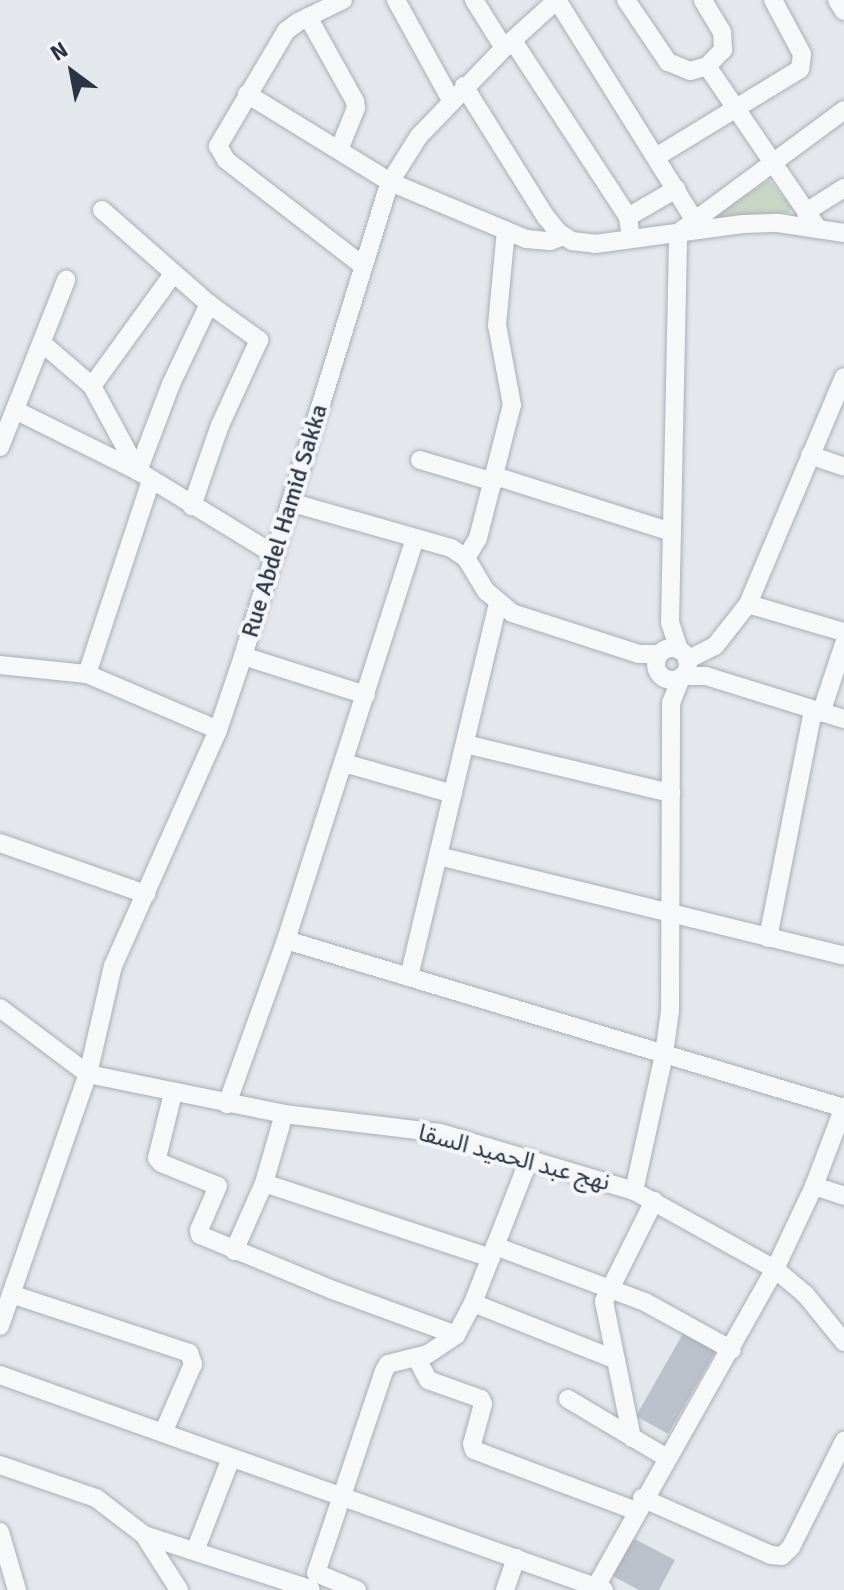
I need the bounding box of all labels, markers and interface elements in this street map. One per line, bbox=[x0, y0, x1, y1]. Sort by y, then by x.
north arrow bbox=[32, 32, 112, 112]
text: N bbox=[45, 36, 73, 67]
street label: Rue Abdel Hamid Sakka bbox=[236, 401, 334, 641]
street label: نهج عبد الحميد السقا bbox=[415, 1119, 613, 1197]

